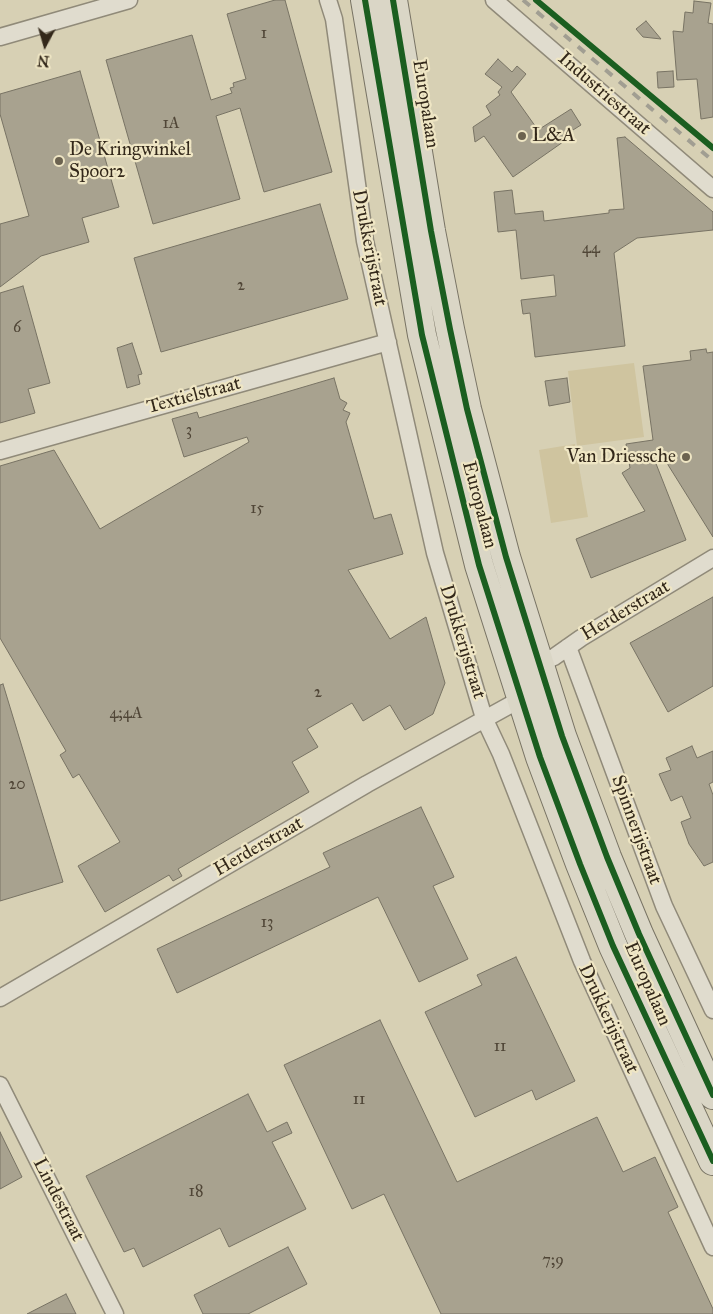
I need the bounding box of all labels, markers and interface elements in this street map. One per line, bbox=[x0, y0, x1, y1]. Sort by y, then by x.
north arrow bbox=[20, 20, 70, 70]
house number: 1 bbox=[261, 24, 267, 44]
street label: Industriestraat bbox=[553, 48, 655, 140]
text: N bbox=[37, 51, 50, 69]
street label: Europalaan bbox=[407, 58, 443, 150]
house number: 1A bbox=[162, 114, 180, 134]
place label: L&A bbox=[532, 125, 575, 147]
marker: L&A bbox=[516, 130, 528, 142]
place label: De Kringwinkel Spoor2 bbox=[69, 139, 191, 183]
marker: De Kringwinkel Spoor2 bbox=[53, 155, 65, 167]
street label: Drukkerijstraat bbox=[347, 188, 391, 308]
house number: 44 bbox=[582, 239, 600, 259]
house number: 2 bbox=[237, 276, 245, 296]
house number: 6 bbox=[13, 318, 21, 338]
street label: Textielstraat bbox=[145, 373, 243, 419]
house number: 3 bbox=[186, 421, 192, 441]
place label: Van Driessche bbox=[566, 446, 676, 468]
marker: Van Driessche bbox=[680, 451, 692, 463]
street label: Europalaan bbox=[456, 459, 502, 551]
house number: 15 bbox=[250, 499, 264, 519]
street label: Herderstraat bbox=[578, 576, 674, 646]
street label: Drukkerijstraat bbox=[434, 582, 490, 702]
house number: 2 bbox=[314, 683, 322, 703]
house number: 4;4A bbox=[109, 704, 143, 724]
street label: Spinnerijstraat bbox=[606, 772, 666, 888]
house number: 20 bbox=[8, 775, 26, 795]
street label: Herderstraat bbox=[210, 812, 308, 882]
house number: 13 bbox=[261, 913, 273, 933]
street label: Europalaan bbox=[618, 938, 676, 1030]
street label: Drukkerijstraat bbox=[573, 961, 643, 1077]
house number: 11 bbox=[494, 1037, 506, 1057]
house number: 11 bbox=[353, 1090, 365, 1110]
street label: Lindestraat bbox=[27, 1154, 89, 1246]
house number: 18 bbox=[189, 1182, 203, 1202]
house number: 7;9 bbox=[542, 1251, 564, 1271]

